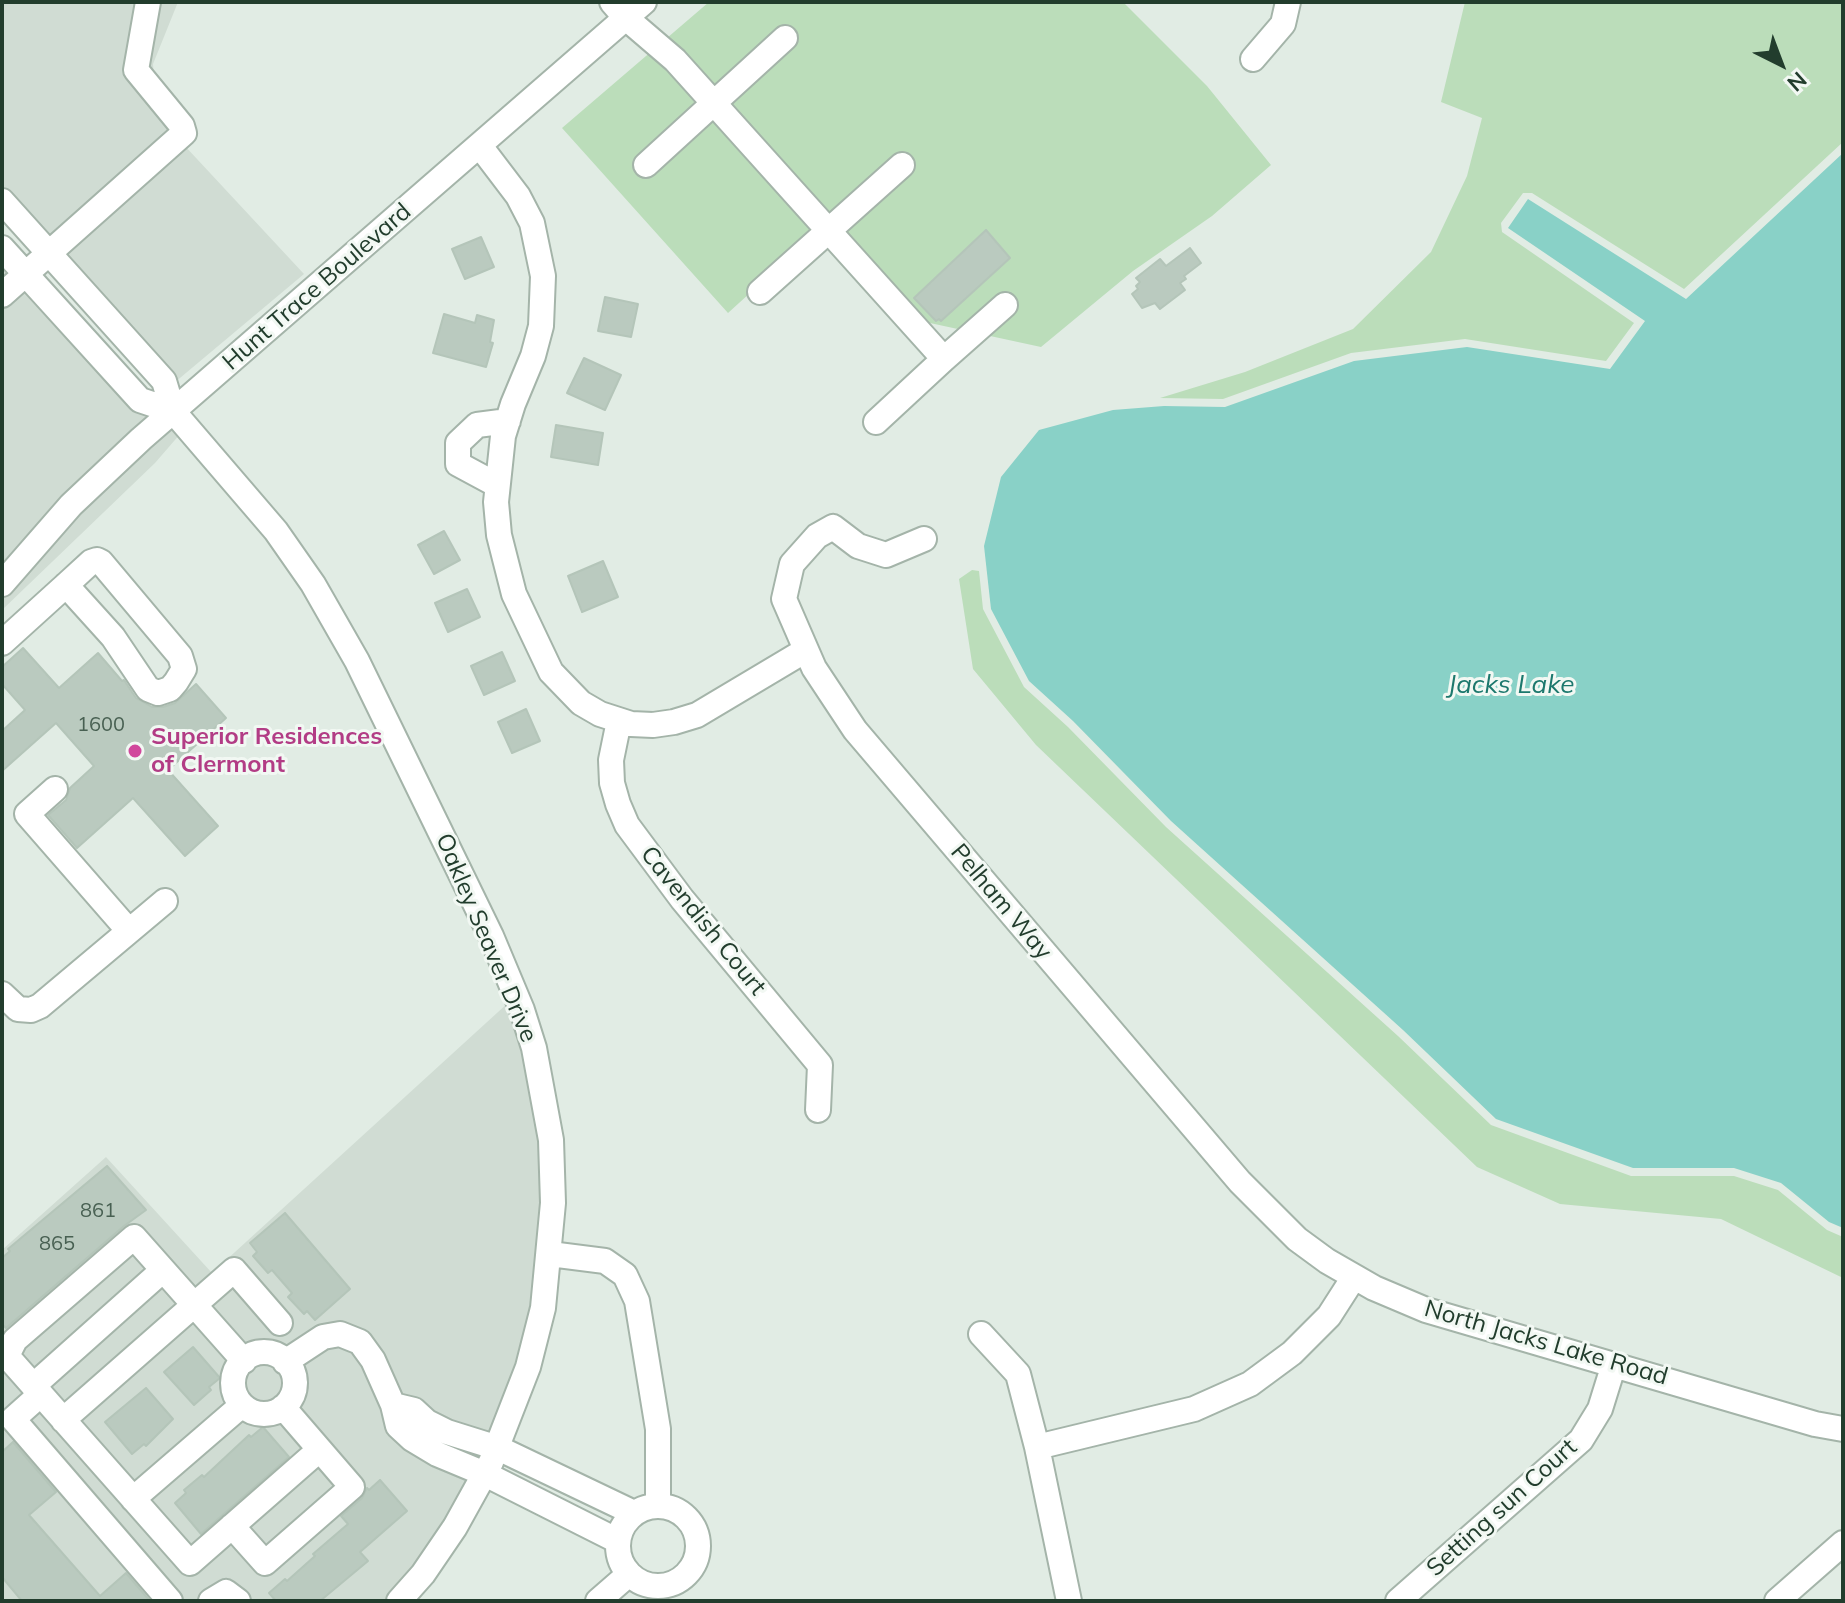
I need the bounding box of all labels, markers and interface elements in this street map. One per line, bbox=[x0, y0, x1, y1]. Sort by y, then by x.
north arrow bbox=[1741, 24, 1821, 104]
text: N bbox=[1782, 66, 1813, 98]
street label: Hunt Trace Boulevard bbox=[217, 197, 417, 377]
water label: Jacks Lake bbox=[1448, 669, 1574, 701]
house number: 1600 bbox=[77, 713, 125, 737]
place label: Superior Residences of Clermont bbox=[151, 723, 382, 779]
marker: Superior Residences of Clermont bbox=[126, 742, 144, 760]
street label: Oakley Seaver Drive bbox=[429, 829, 543, 1047]
street label: Pelham Way bbox=[944, 838, 1058, 966]
street label: Cavendish Court bbox=[634, 841, 772, 1001]
house number: 861 bbox=[80, 1199, 116, 1223]
house number: 865 bbox=[39, 1232, 75, 1256]
street label: North Jacks Lake Road bbox=[1421, 1294, 1671, 1392]
street label: Setting sun Court bbox=[1421, 1433, 1583, 1583]

